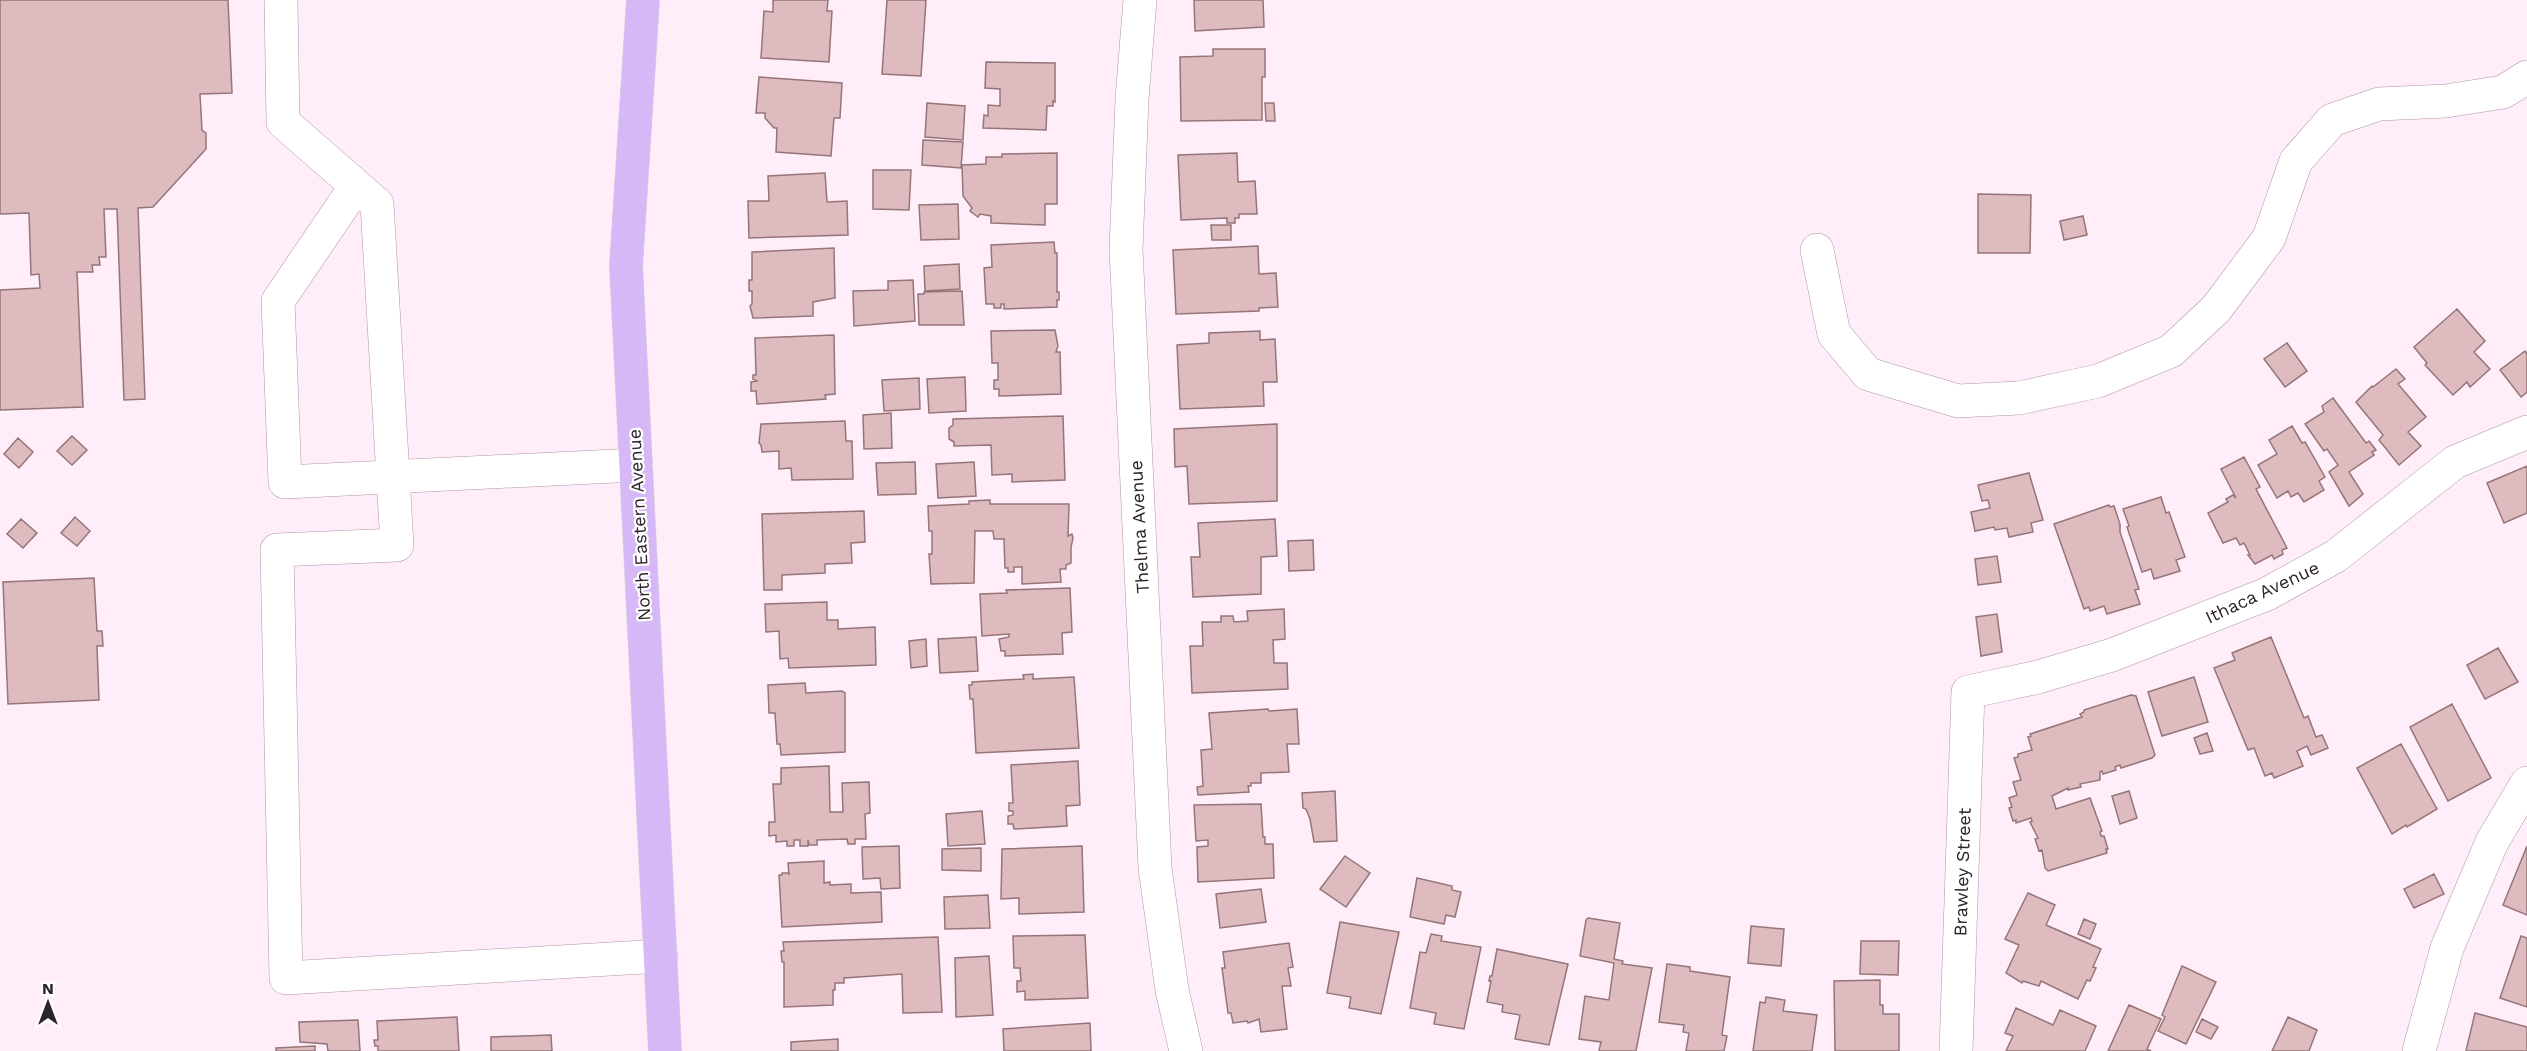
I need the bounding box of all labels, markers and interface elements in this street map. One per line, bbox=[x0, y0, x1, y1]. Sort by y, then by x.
street label: North Eastern Avenue bbox=[623, 429, 655, 621]
street label: Thelma Avenue bbox=[1125, 460, 1153, 594]
street label: Ithaca Avenue bbox=[2202, 556, 2322, 628]
street label: Brawley Street bbox=[1949, 807, 1975, 937]
north arrow bbox=[18, 973, 78, 1033]
text: N bbox=[42, 979, 54, 998]

